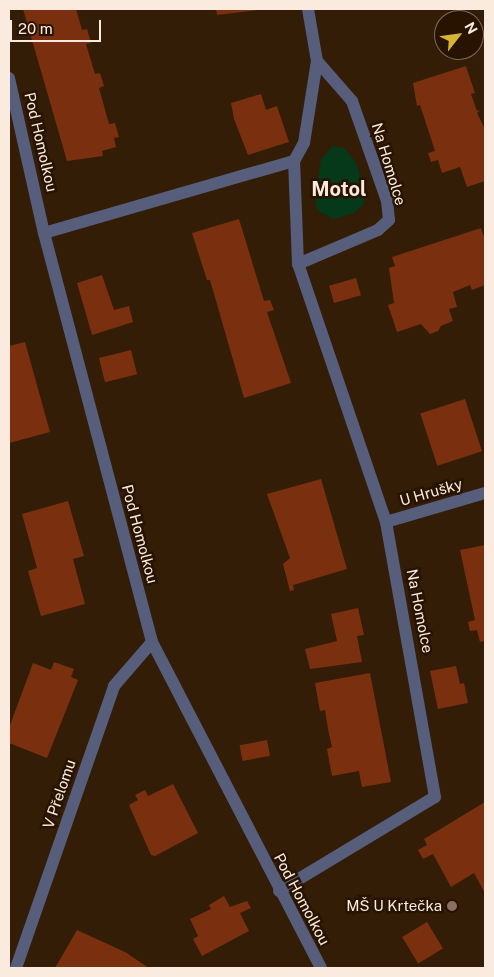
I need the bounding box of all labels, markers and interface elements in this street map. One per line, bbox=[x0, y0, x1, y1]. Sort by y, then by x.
scale bar bbox=[12, 10, 104, 42]
north arrow bbox=[434, 10, 484, 60]
text: N bbox=[461, 19, 481, 37]
text: 20 m bbox=[18, 20, 53, 37]
street label: Pod Homolkou bbox=[21, 91, 61, 193]
street label: Na Homolce bbox=[368, 121, 410, 207]
district label: Motol bbox=[311, 177, 367, 201]
street label: U Hrušky bbox=[398, 474, 464, 510]
street label: Pod Homolkou bbox=[118, 483, 162, 585]
street label: Na Homolce bbox=[403, 567, 437, 655]
street label: V Přelomu bbox=[39, 757, 79, 831]
street label: Pod Homolkou bbox=[270, 850, 334, 948]
place label: MŠ U Krtečka bbox=[346, 897, 442, 915]
marker: MŠ U Krtečka bbox=[446, 900, 458, 912]

